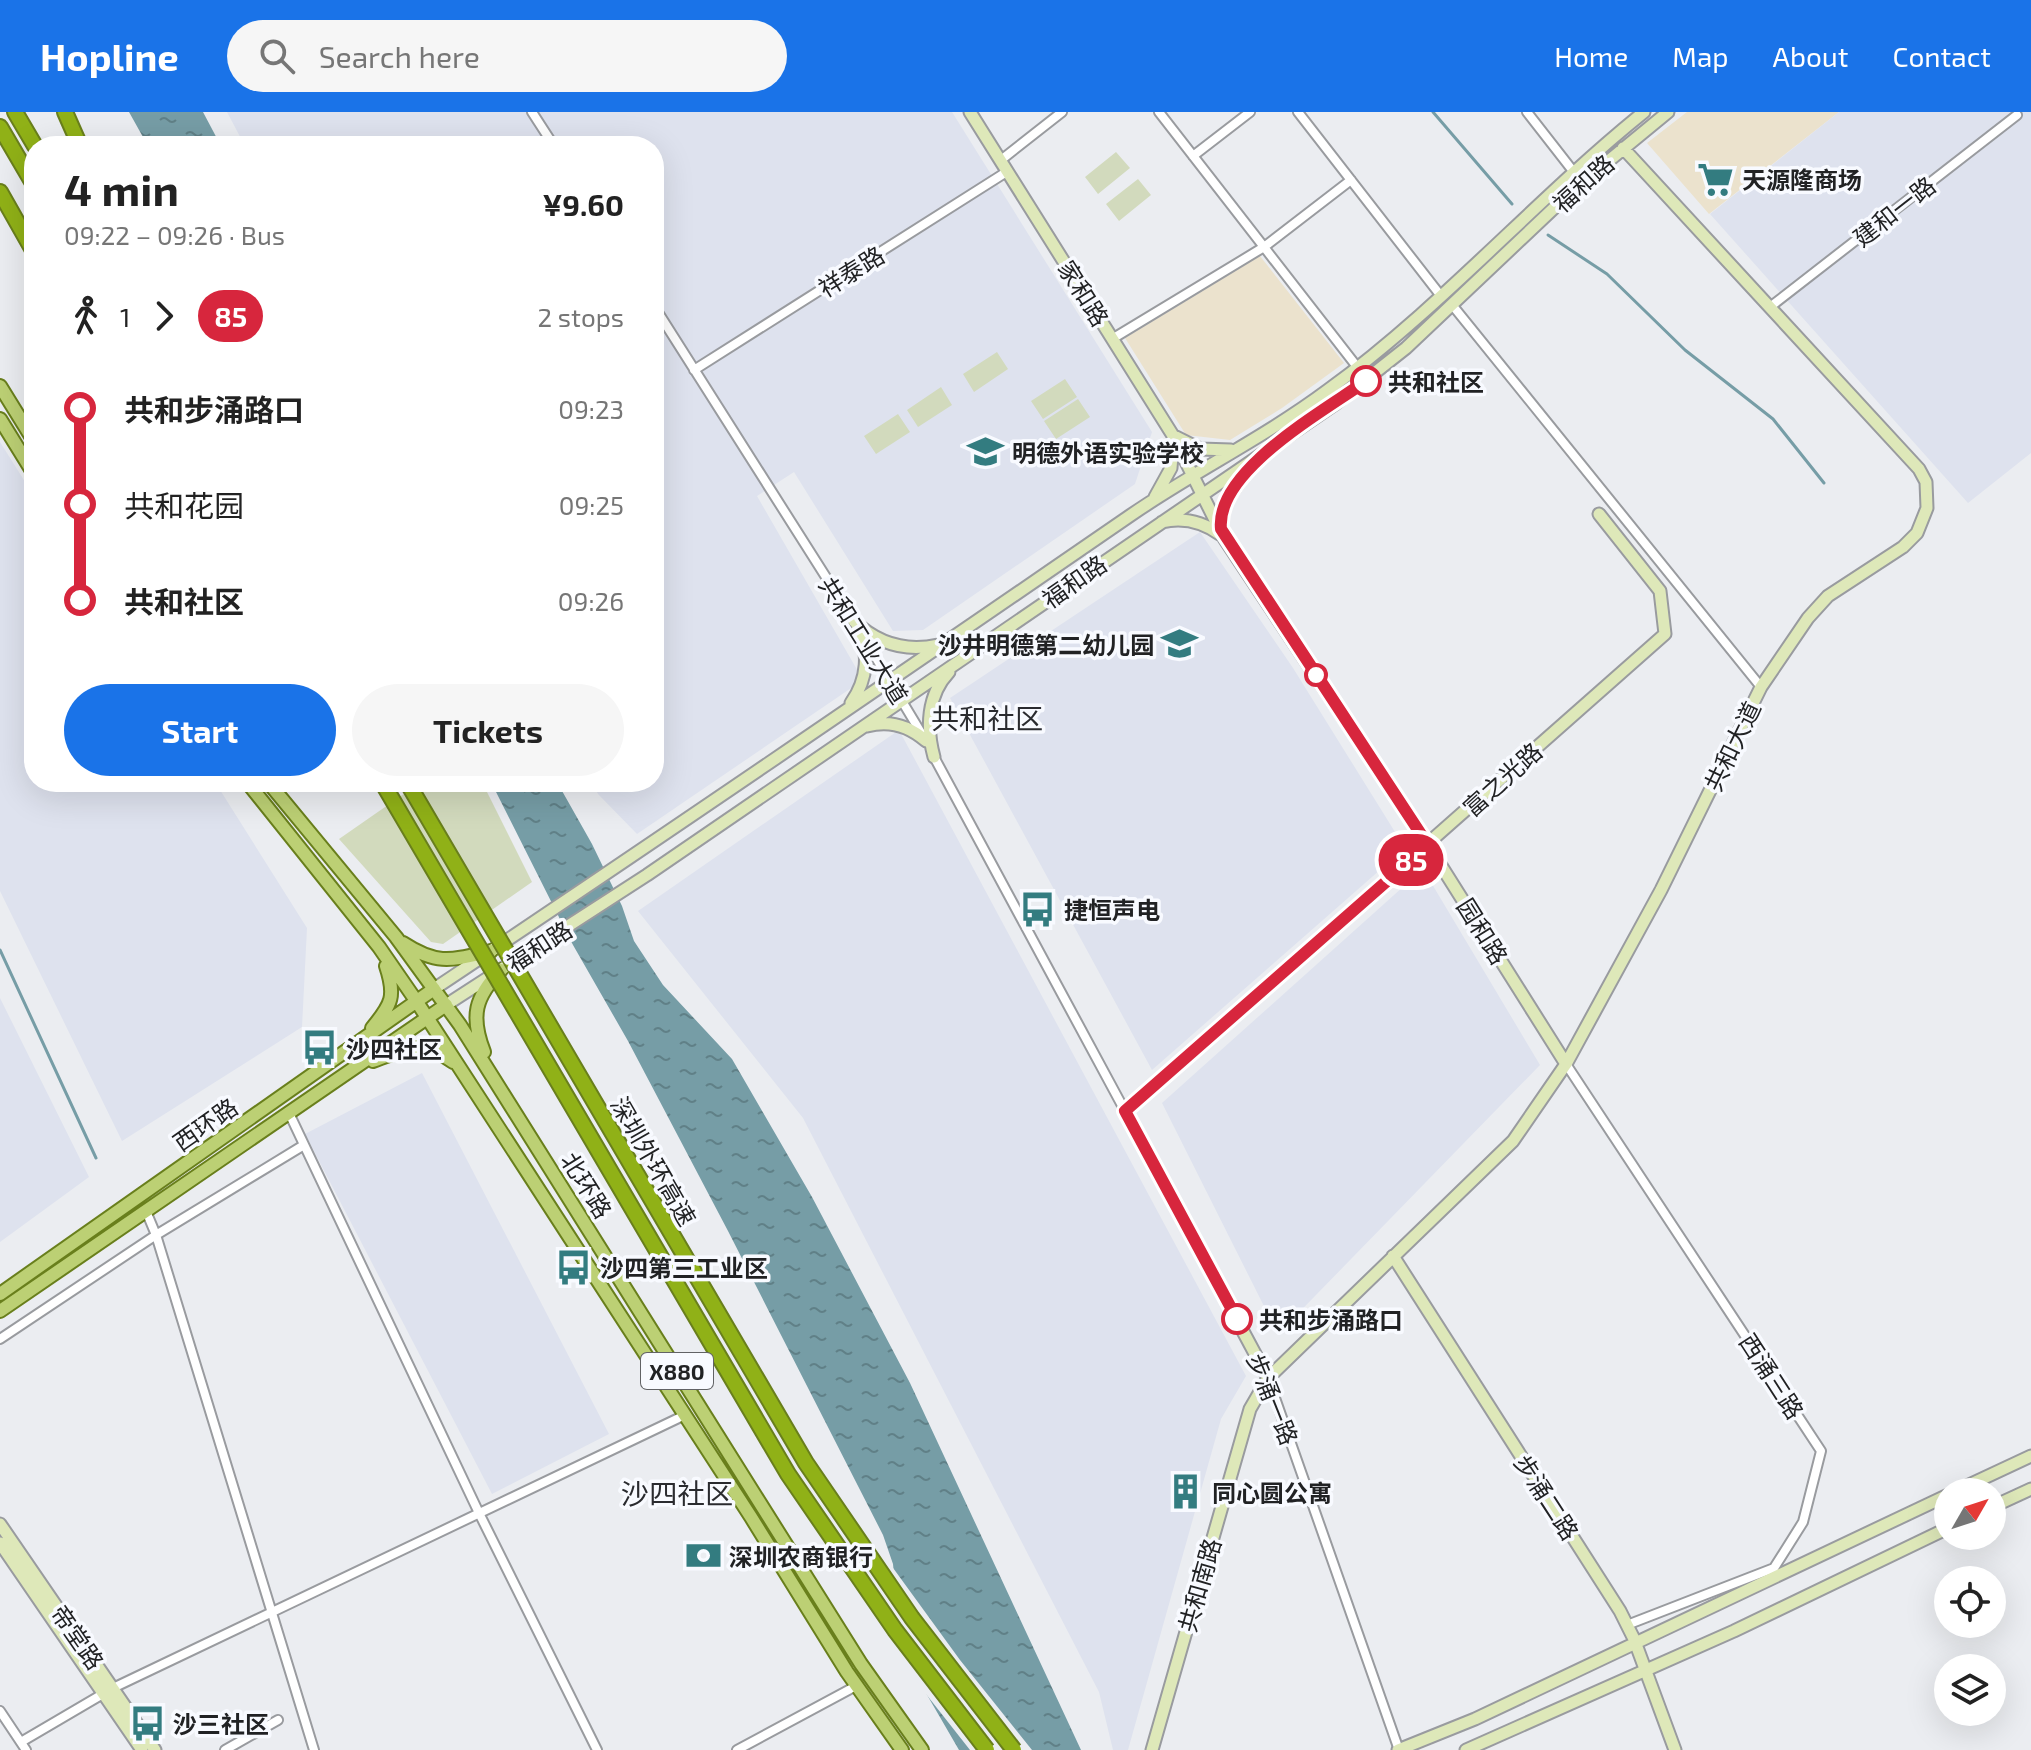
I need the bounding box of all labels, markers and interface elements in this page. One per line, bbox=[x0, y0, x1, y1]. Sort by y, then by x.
search box bbox=[227, 20, 787, 92]
text: Hopline bbox=[40, 33, 179, 79]
icon: search bbox=[255, 34, 299, 78]
text: Search here bbox=[319, 38, 480, 74]
text: Home bbox=[1554, 39, 1628, 73]
text: Map bbox=[1672, 39, 1729, 73]
text: About bbox=[1773, 39, 1848, 73]
text: Contact bbox=[1892, 39, 1991, 73]
street label: 福和路 bbox=[1547, 148, 1619, 218]
supermarket icon: 天源隆商场 bbox=[1697, 160, 1735, 198]
text: 4 min bbox=[64, 162, 179, 215]
place label: 天源隆商场 bbox=[1742, 165, 1862, 194]
street label: 建和一路 bbox=[1847, 170, 1941, 252]
text: ¥9.60 bbox=[542, 186, 624, 222]
text: 09:22 – 09:26 · Bus bbox=[64, 219, 285, 250]
street label: 祥泰路 bbox=[813, 240, 889, 302]
street label: 家和路 bbox=[1053, 255, 1115, 331]
icon: walk bbox=[64, 294, 108, 338]
icon: forward bbox=[142, 294, 186, 338]
text: 85 bbox=[214, 299, 247, 333]
text: 1 bbox=[120, 301, 130, 332]
text: 2 stops bbox=[537, 301, 624, 332]
marker: 共和社区 bbox=[1351, 366, 1381, 396]
place label: 共和社区 bbox=[1388, 367, 1484, 396]
text: 共和步涌路口 bbox=[124, 391, 304, 427]
text: 09:23 bbox=[558, 393, 624, 424]
school or university icon: 明德外语实验学校 bbox=[967, 433, 1005, 471]
place label: 明德外语实验学校 bbox=[1012, 438, 1204, 467]
text: 共和花园 bbox=[124, 487, 244, 523]
text: 09:25 bbox=[559, 489, 624, 520]
street label: 福和路 bbox=[1036, 548, 1112, 614]
street label: 共和工业大道 bbox=[814, 571, 914, 709]
text: 共和社区 bbox=[124, 583, 244, 619]
text: 09:26 bbox=[558, 585, 624, 616]
school or university icon: 沙井明德第二幼儿园 bbox=[1161, 625, 1199, 663]
place label: 沙井明德第二幼儿园 bbox=[938, 630, 1154, 659]
unlabelled marker bbox=[1305, 664, 1327, 686]
button: Start bbox=[64, 684, 336, 776]
button: Tickets bbox=[352, 684, 624, 776]
street label: 共和大道 bbox=[1698, 697, 1766, 795]
district label: 共和社区 bbox=[931, 701, 1043, 735]
street label: 富之光路 bbox=[1457, 736, 1547, 822]
line badge: 85 bbox=[1375, 834, 1447, 886]
text: 85 bbox=[1395, 843, 1427, 877]
bus stop icon: 捷恒声电 bbox=[1019, 890, 1057, 928]
street label: 园和路 bbox=[1452, 893, 1514, 969]
place label: 捷恒声电 bbox=[1064, 895, 1160, 924]
street label: 福和路 bbox=[501, 914, 577, 978]
bus stop icon: 沙四社区 bbox=[301, 1029, 339, 1067]
place label: 沙四社区 bbox=[346, 1034, 442, 1063]
street label: 西环路 bbox=[167, 1091, 243, 1157]
street label: 深圳外环高速 bbox=[605, 1091, 703, 1231]
street label: 北环路 bbox=[556, 1147, 618, 1223]
bus stop icon: 沙四第三工业区 bbox=[555, 1248, 593, 1286]
place label: 沙四第三工业区 bbox=[600, 1253, 768, 1282]
marker: 共和步涌路口 bbox=[1222, 1304, 1252, 1334]
place label: 共和步涌路口 bbox=[1259, 1305, 1403, 1334]
street label: 西涌三路 bbox=[1734, 1328, 1810, 1424]
street label: 步涌一路 bbox=[1242, 1349, 1304, 1449]
road number: X880 bbox=[641, 1353, 713, 1389]
street label: 步涌二路 bbox=[1509, 1449, 1585, 1545]
building icon: 同心圆公寓 bbox=[1167, 1473, 1205, 1511]
district label: 沙四社区 bbox=[621, 1476, 733, 1510]
place label: 同心圆公寓 bbox=[1212, 1478, 1332, 1507]
north arrow bbox=[1934, 1478, 2006, 1550]
map controls bbox=[1934, 1478, 2006, 1726]
street label: 共和南路 bbox=[1172, 1535, 1226, 1635]
bank icon: 深圳农商银行 bbox=[684, 1537, 722, 1575]
place label: 深圳农商银行 bbox=[729, 1542, 873, 1571]
button: locate bbox=[1934, 1566, 2006, 1638]
street label: 帝堂路 bbox=[45, 1599, 111, 1675]
button: layers bbox=[1934, 1654, 2006, 1726]
bus stop icon: 沙三社区 bbox=[128, 1704, 166, 1742]
place label: 沙三社区 bbox=[173, 1709, 269, 1738]

